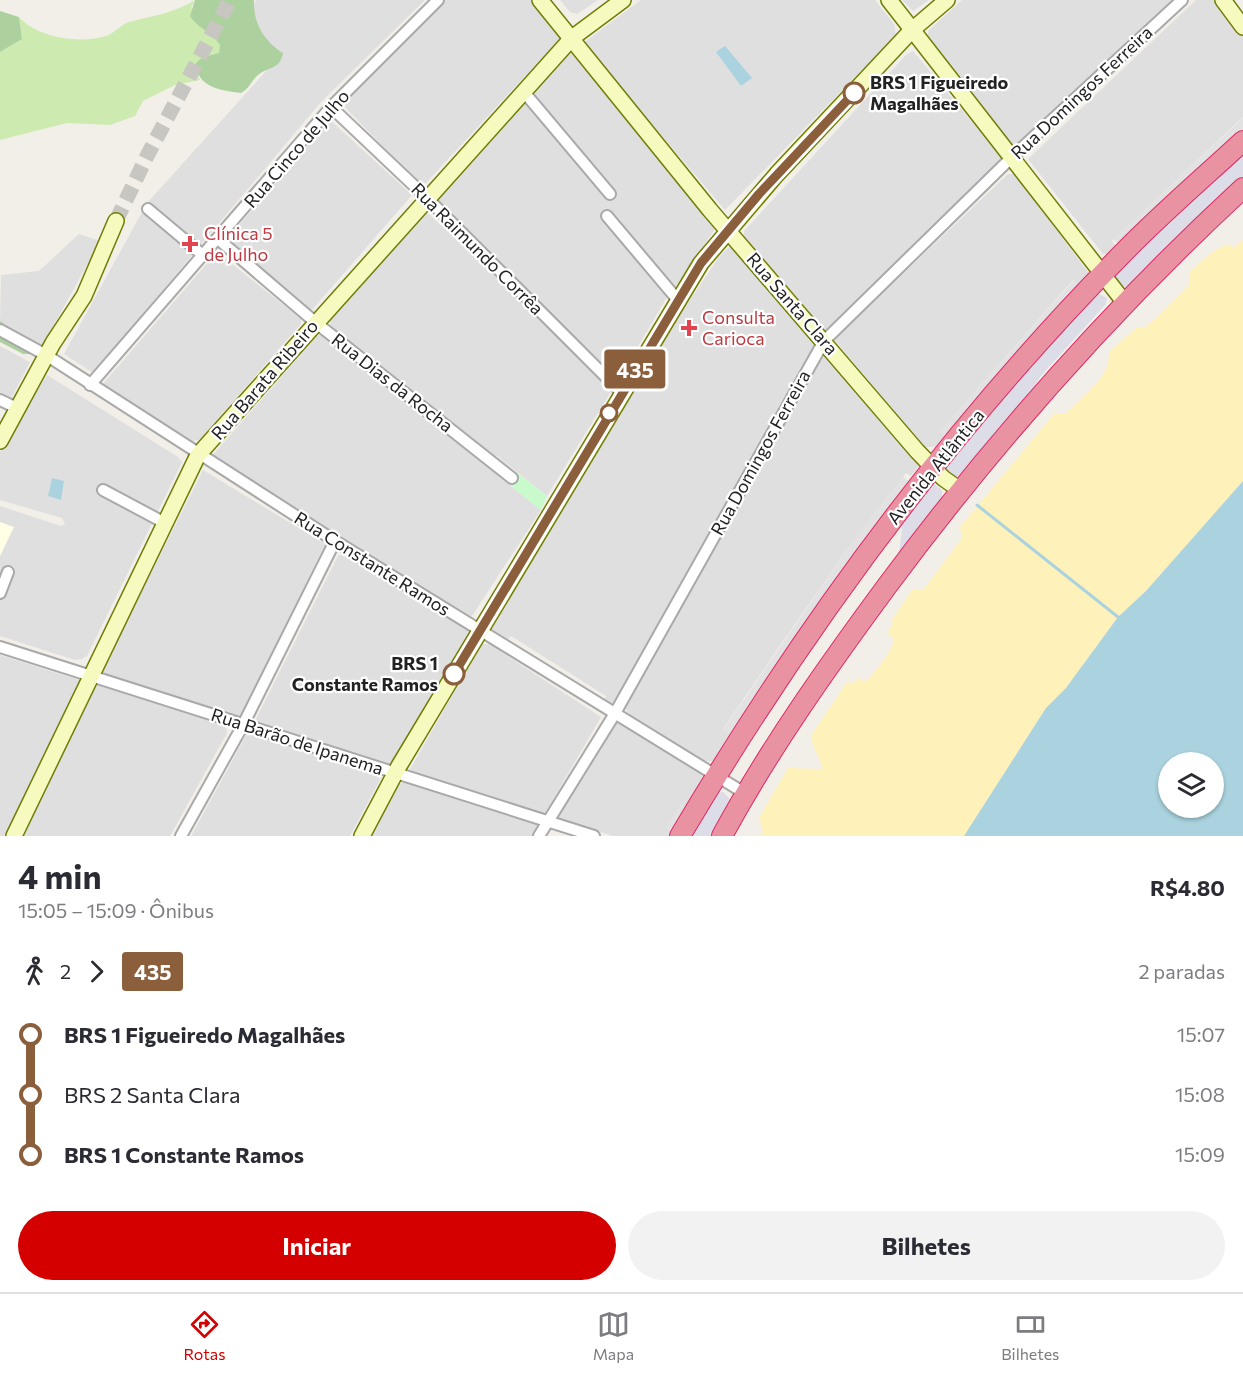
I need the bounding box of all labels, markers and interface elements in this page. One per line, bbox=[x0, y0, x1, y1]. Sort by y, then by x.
street label: Rua Domingos Ferreira bbox=[1006, 21, 1157, 164]
place label: BRS 1 Figueiredo Magalhães bbox=[870, 71, 1008, 114]
marker: BRS 1 Figueiredo Magalhães bbox=[843, 82, 865, 104]
street label: Rua Cinco de Julho bbox=[239, 85, 354, 212]
street label: Rua Raimundo Corrêa bbox=[407, 178, 548, 319]
place label: Clínica 5 de Julho bbox=[204, 222, 273, 265]
marker: Clínica 5 de Julho bbox=[181, 235, 199, 253]
street label: Rua Santa Clara bbox=[742, 248, 843, 359]
place label: Consulta Carioca bbox=[702, 306, 775, 349]
street label: Rua Barata Ribeiro bbox=[206, 315, 322, 444]
marker: Consulta Carioca bbox=[680, 319, 698, 337]
street label: Rua Dias da Rocha bbox=[328, 328, 458, 436]
line badge: 435 bbox=[600, 350, 670, 388]
text: 435 bbox=[616, 357, 654, 382]
street label: Rua Domingos Ferreira bbox=[706, 366, 815, 539]
unlabelled marker bbox=[600, 404, 618, 422]
street label: Avenida Atlântica bbox=[882, 404, 988, 528]
street label: Rua Constante Ramos bbox=[291, 506, 455, 620]
place label: BRS 1 Constante Ramos bbox=[292, 652, 438, 695]
marker: BRS 1 Constante Ramos bbox=[443, 663, 465, 685]
street label: Rua Barão de Ipanema bbox=[208, 703, 386, 779]
map controls bbox=[1158, 752, 1224, 818]
button: layers bbox=[1158, 752, 1224, 818]
text: 4 min bbox=[18, 855, 102, 896]
text: R$4.80 bbox=[1150, 874, 1225, 901]
text: 15:05 – 15:09 · Ônibus bbox=[18, 898, 214, 922]
icon: walk bbox=[18, 955, 51, 988]
icon: forward bbox=[80, 955, 113, 988]
text: 2 bbox=[60, 959, 71, 983]
text: 435 bbox=[134, 959, 171, 984]
text: 2 paradas bbox=[1138, 959, 1225, 983]
text: BRS 1 Figueiredo Magalhães bbox=[64, 1021, 345, 1048]
text: 15:07 bbox=[1177, 1022, 1225, 1046]
text: BRS 2 Santa Clara bbox=[64, 1081, 240, 1108]
text: 15:08 bbox=[1175, 1082, 1225, 1106]
text: BRS 1 Constante Ramos bbox=[64, 1141, 304, 1168]
text: 15:09 bbox=[1175, 1142, 1225, 1166]
button: Iniciar bbox=[18, 1211, 616, 1280]
button: Bilhetes bbox=[628, 1211, 1225, 1280]
tab: Rotas bbox=[184, 1308, 225, 1363]
tab: Mapa bbox=[593, 1308, 634, 1363]
tab: Bilhetes bbox=[1001, 1308, 1059, 1363]

